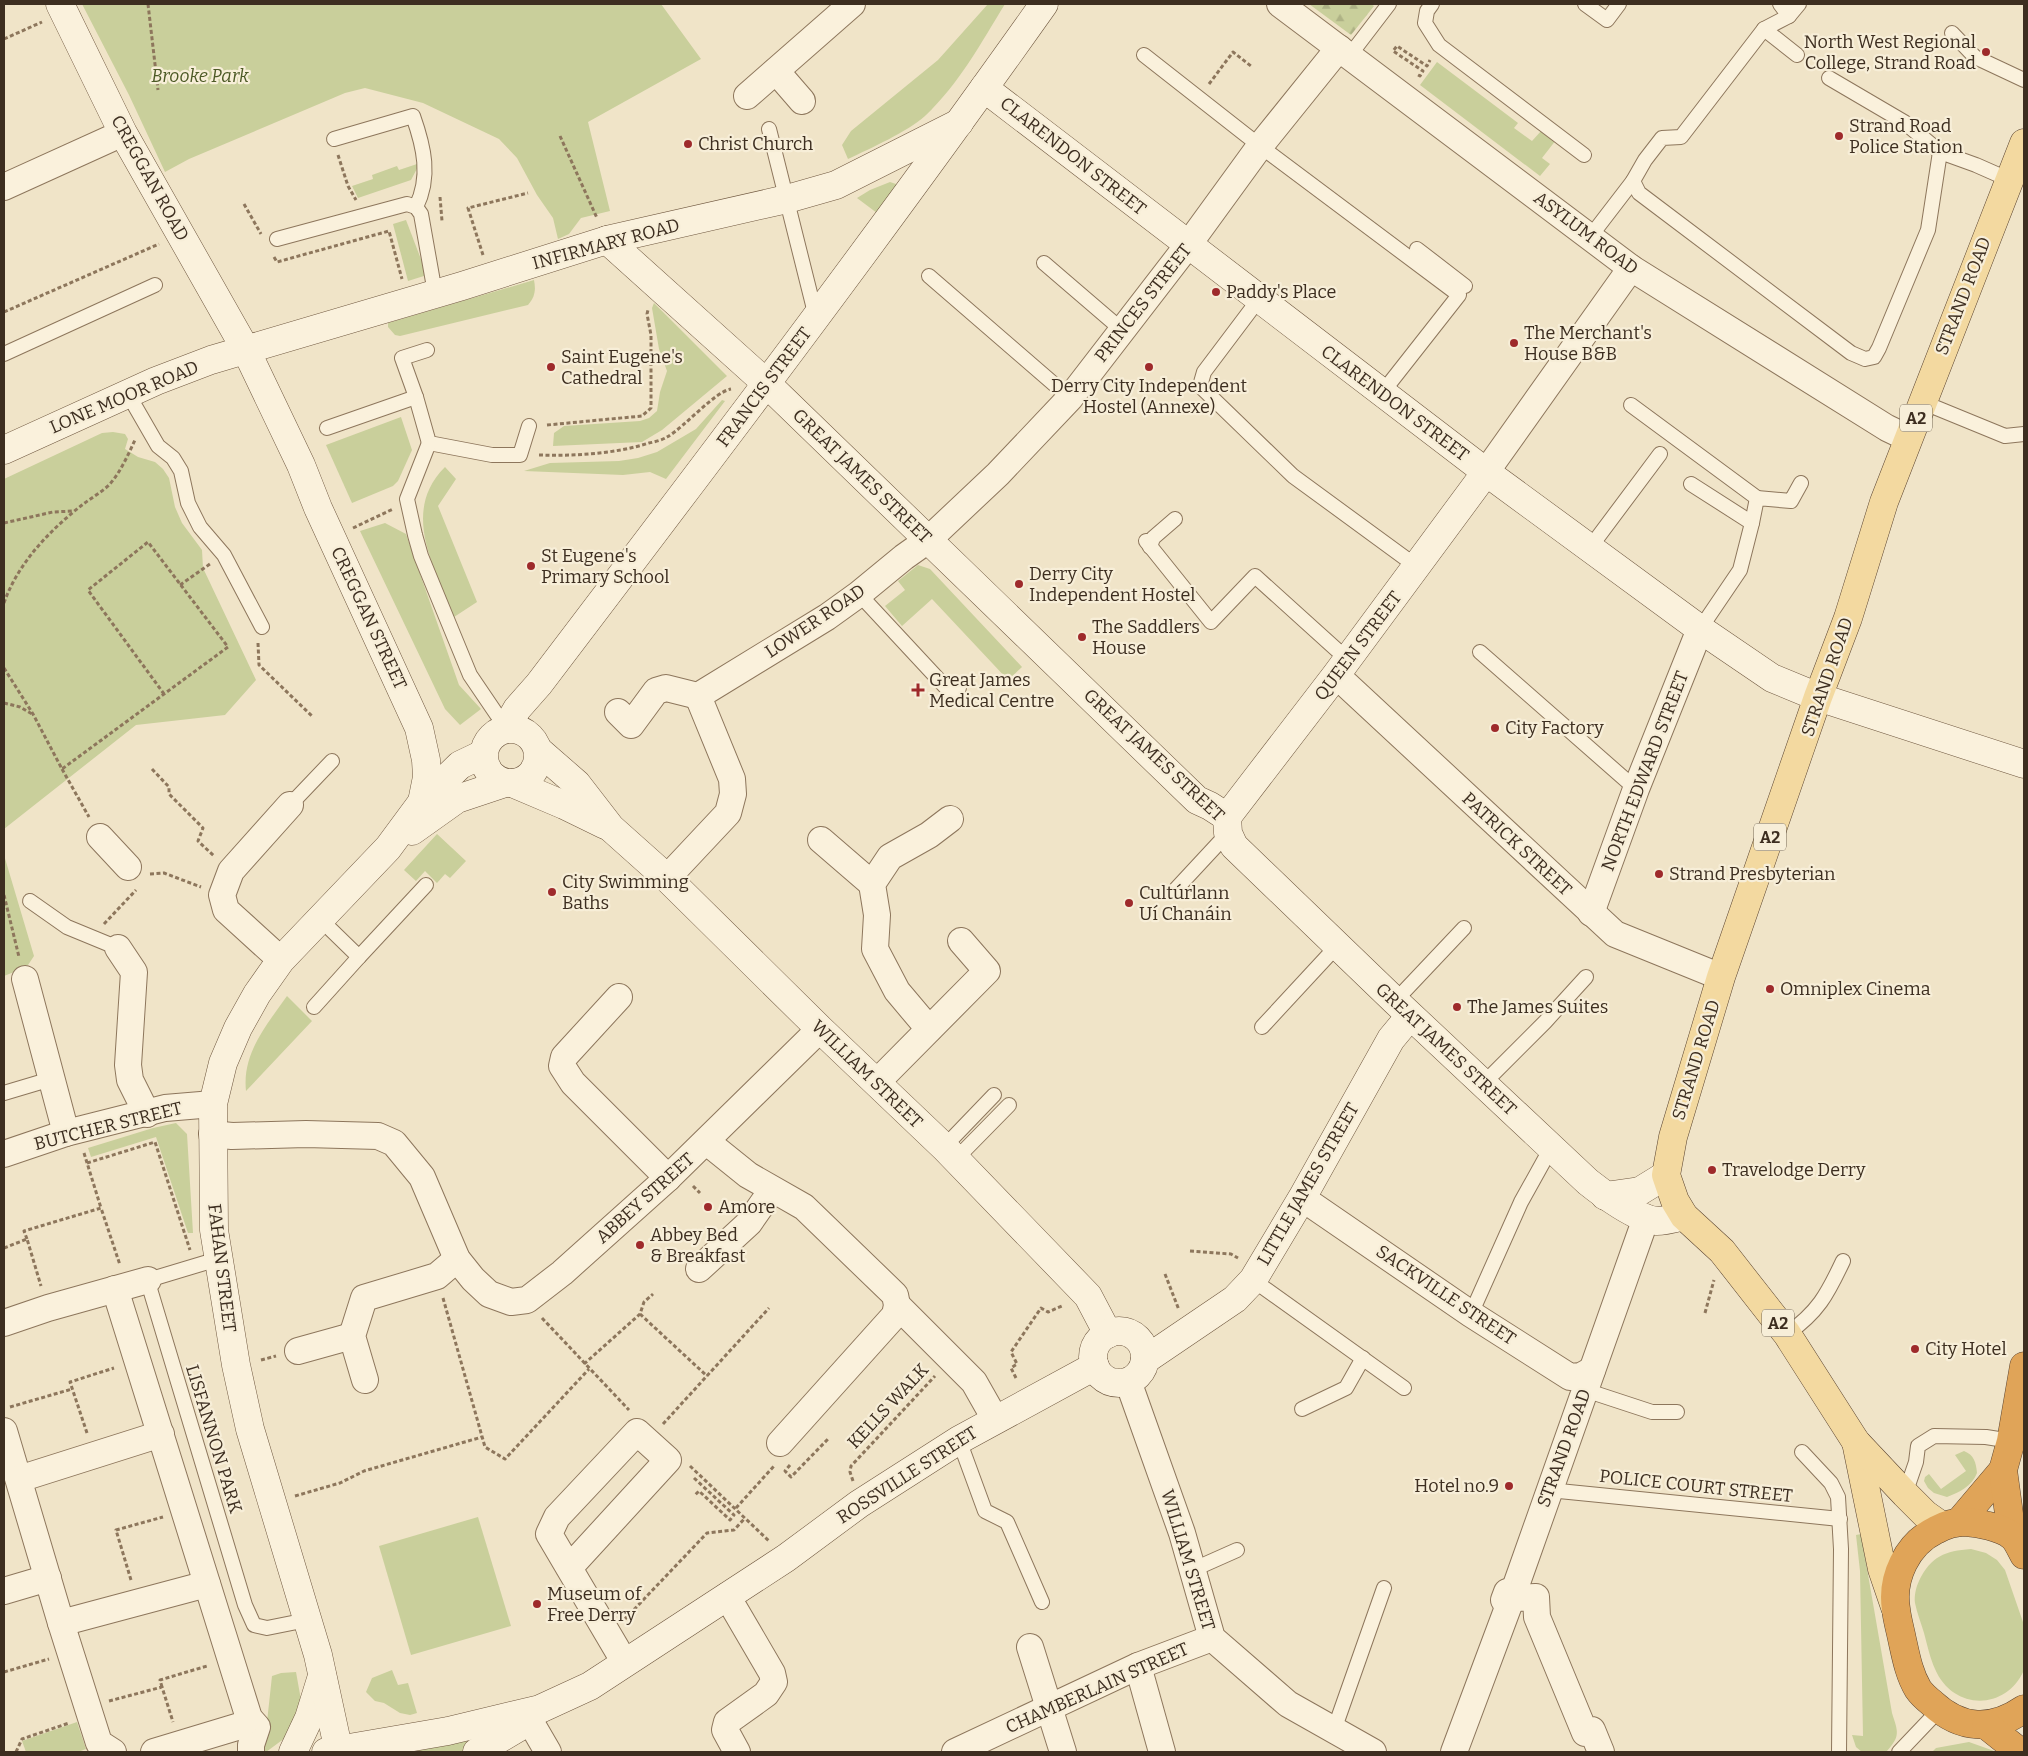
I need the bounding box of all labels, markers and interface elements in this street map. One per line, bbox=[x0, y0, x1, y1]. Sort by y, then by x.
place label: North West Regional College, Strand Road bbox=[1804, 31, 1976, 74]
marker: North West Regional College, Strand Road bbox=[1980, 46, 1992, 58]
park label: Brooke Park bbox=[151, 65, 249, 87]
street label: CLARENDON STREET bbox=[996, 92, 1151, 220]
street label: CREGGAN ROAD bbox=[106, 111, 194, 245]
place label: Strand Road Police Station bbox=[1849, 115, 1964, 158]
marker: Strand Road Police Station bbox=[1833, 130, 1845, 142]
place label: Christ Church bbox=[698, 133, 813, 155]
marker: Christ Church bbox=[682, 138, 694, 150]
street label: ASYLUM ROAD bbox=[1530, 187, 1642, 279]
street label: INFIRMARY ROAD bbox=[530, 214, 682, 274]
street label: STRAND ROAD bbox=[1930, 234, 1996, 358]
street label: PRINCES STREET bbox=[1090, 239, 1196, 367]
place label: Paddy's Place bbox=[1226, 281, 1336, 303]
marker: Paddy's Place bbox=[1210, 286, 1222, 298]
street label: FRANCIS STREET bbox=[712, 322, 816, 451]
place label: The Merchant's House B&B bbox=[1524, 322, 1652, 365]
marker: The Merchant's House B&B bbox=[1508, 337, 1520, 349]
street label: CLARENDON STREET bbox=[1317, 340, 1474, 466]
place label: Saint Eugene's Cathedral bbox=[561, 346, 683, 389]
street label: LONE MOOR ROAD bbox=[46, 356, 202, 438]
marker: Saint Eugene's Cathedral bbox=[545, 361, 557, 373]
marker: Derry City Independent Hostel (Annexe) bbox=[1143, 361, 1155, 373]
place label: Derry City Independent Hostel (Annexe) bbox=[1051, 375, 1248, 418]
street label: GREAT JAMES STREET bbox=[788, 404, 936, 548]
road number: A2 bbox=[1900, 404, 1932, 432]
street label: CREGGAN STREET bbox=[326, 543, 412, 693]
place label: St Eugene's Primary School bbox=[541, 545, 670, 588]
marker: St Eugene's Primary School bbox=[525, 560, 537, 572]
place label: Derry City Independent Hostel bbox=[1029, 563, 1196, 606]
marker: Derry City Independent Hostel bbox=[1013, 578, 1025, 590]
street label: LOWER ROAD bbox=[761, 579, 869, 663]
street label: QUEEN STREET bbox=[1310, 587, 1407, 705]
street label: STRAND ROAD bbox=[1796, 615, 1858, 739]
place label: The Saddlers House bbox=[1092, 616, 1200, 659]
marker: The Saddlers House bbox=[1076, 631, 1088, 643]
street label: NORTH EDWARD STREET bbox=[1597, 668, 1693, 874]
place label: Great James Medical Centre bbox=[929, 669, 1054, 712]
marker: Great James Medical Centre bbox=[911, 683, 925, 697]
street label: GREAT JAMES STREET bbox=[1079, 684, 1229, 826]
place label: City Factory bbox=[1505, 717, 1604, 739]
marker: City Factory bbox=[1489, 722, 1501, 734]
street label: PATRICK STREET bbox=[1458, 788, 1577, 901]
road number: A2 bbox=[1754, 824, 1786, 850]
place label: Strand Presbyterian bbox=[1669, 863, 1836, 885]
marker: Strand Presbyterian bbox=[1653, 868, 1665, 880]
place label: City Swimming Baths bbox=[562, 871, 689, 914]
place label: Cultúrlann Uí Chanáin bbox=[1139, 882, 1232, 925]
marker: City Swimming Baths bbox=[546, 886, 558, 898]
marker: Cultúrlann Uí Chanáin bbox=[1123, 897, 1135, 909]
street label: GREAT JAMES STREET bbox=[1371, 978, 1521, 1120]
place label: Omniplex Cinema bbox=[1780, 978, 1931, 1000]
marker: Omniplex Cinema bbox=[1764, 983, 1776, 995]
place label: The James Suites bbox=[1467, 996, 1608, 1018]
street label: STRAND ROAD bbox=[1667, 997, 1725, 1123]
marker: The James Suites bbox=[1451, 1001, 1463, 1013]
street label: WILLIAM STREET bbox=[807, 1015, 928, 1133]
street label: BUTCHER STREET bbox=[32, 1097, 185, 1155]
street label: LITTLE JAMES STREET bbox=[1252, 1098, 1364, 1269]
street label: ABBEY STREET bbox=[591, 1148, 699, 1248]
place label: Travelodge Derry bbox=[1722, 1159, 1866, 1181]
marker: Travelodge Derry bbox=[1706, 1164, 1718, 1176]
place label: Amore bbox=[718, 1196, 775, 1218]
marker: Amore bbox=[702, 1201, 714, 1213]
street label: FAHAN STREET bbox=[203, 1202, 241, 1334]
place label: Abbey Bed & Breakfast bbox=[650, 1224, 746, 1267]
marker: Abbey Bed & Breakfast bbox=[634, 1239, 646, 1251]
street label: SACKVILLE STREET bbox=[1372, 1240, 1520, 1350]
road number: A2 bbox=[1762, 1310, 1794, 1336]
place label: City Hotel bbox=[1925, 1338, 2007, 1360]
marker: City Hotel bbox=[1909, 1343, 1921, 1355]
street label: KELLS WALK bbox=[843, 1359, 933, 1453]
street label: LISFANNON PARK bbox=[181, 1362, 247, 1516]
street label: STRAND ROAD bbox=[1532, 1386, 1596, 1510]
street label: ROSSVILLE STREET bbox=[833, 1421, 982, 1529]
street label: POLICE COURT STREET bbox=[1598, 1465, 1794, 1507]
place label: Hotel no.9 bbox=[1414, 1475, 1499, 1497]
marker: Hotel no.9 bbox=[1503, 1480, 1515, 1492]
street label: WILLIAM STREET bbox=[1156, 1487, 1220, 1634]
place label: Museum of Free Derry bbox=[547, 1583, 643, 1626]
marker: Museum of Free Derry bbox=[531, 1598, 543, 1610]
street label: CHAMBERLAIN STREET bbox=[1002, 1637, 1192, 1738]

